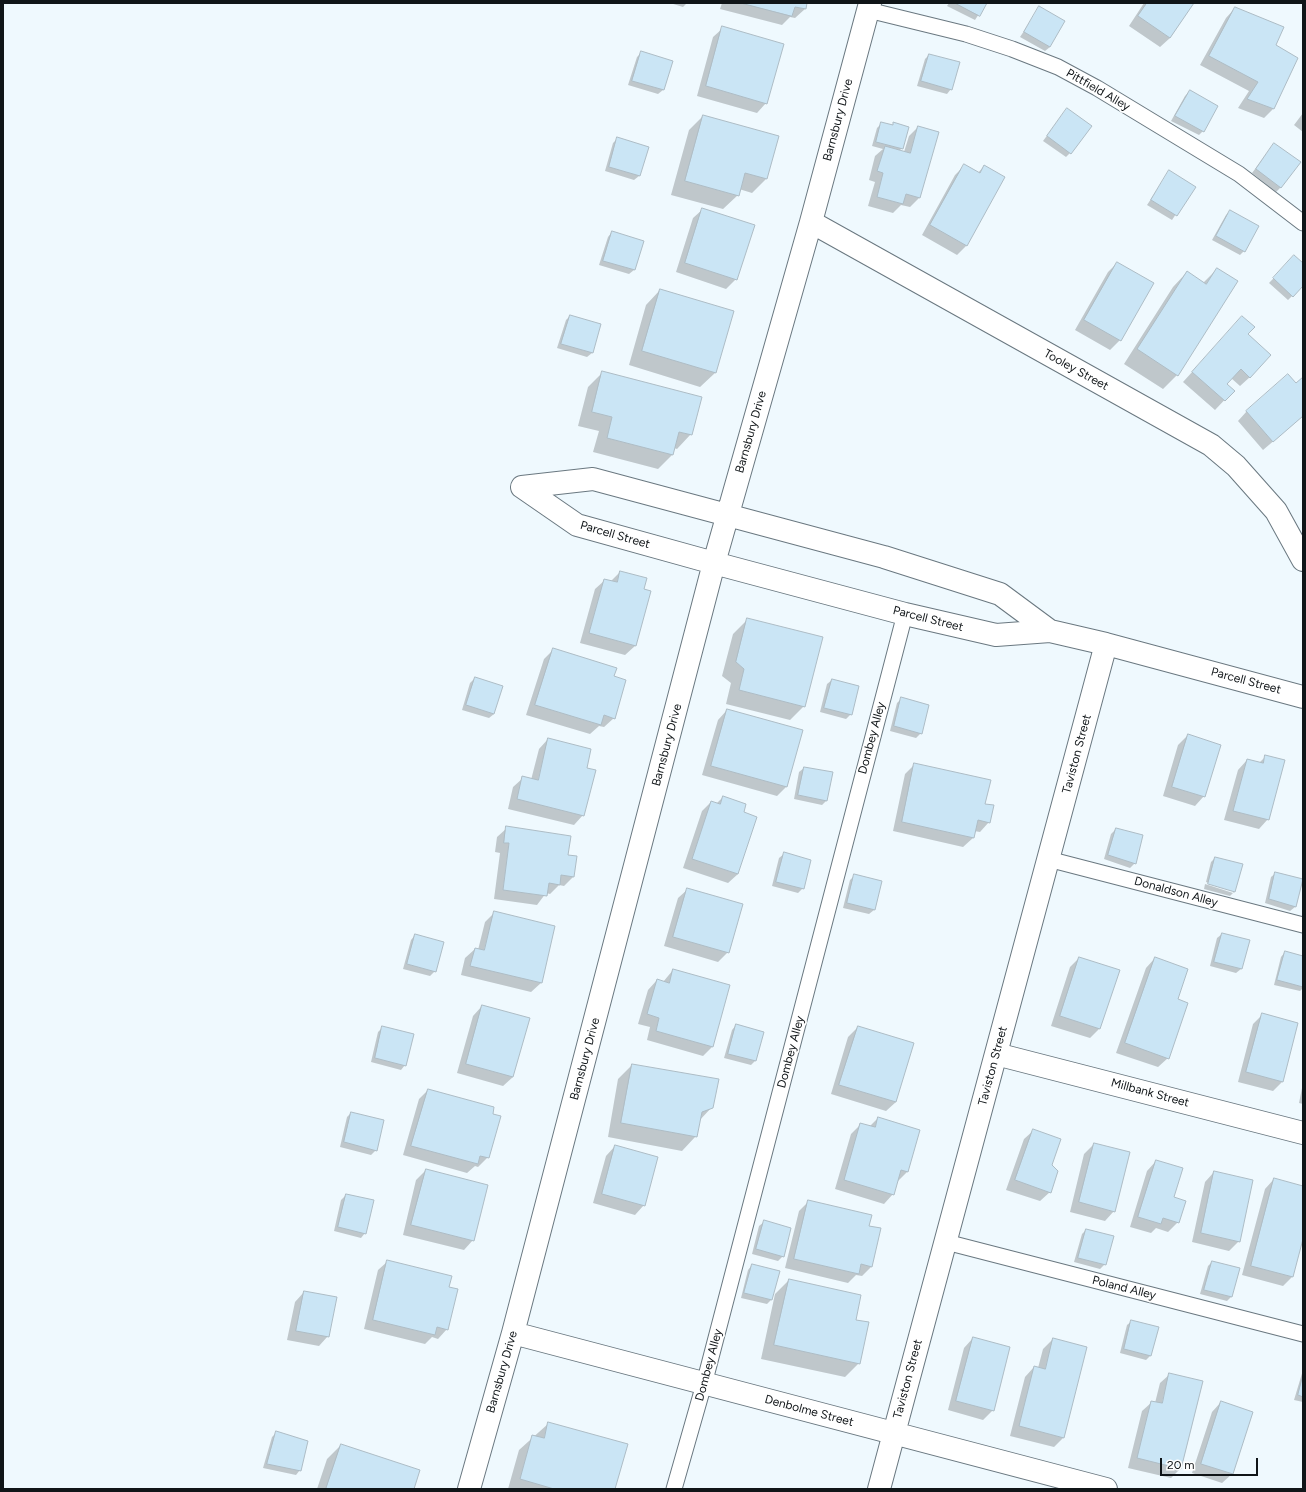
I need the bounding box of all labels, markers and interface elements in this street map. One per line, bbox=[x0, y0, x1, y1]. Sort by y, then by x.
street label: Pittfield Alley bbox=[1064, 66, 1132, 114]
street label: Barnsbury Drive bbox=[820, 77, 856, 163]
street label: Tooley Street bbox=[1041, 346, 1111, 394]
street label: Barnsbury Drive bbox=[732, 389, 770, 475]
street label: Parcell Street bbox=[578, 518, 652, 552]
street label: Parcell Street bbox=[891, 603, 965, 635]
street label: Parcell Street bbox=[1209, 665, 1283, 697]
street label: Dombey Alley bbox=[855, 700, 889, 776]
street label: Barnsbury Drive bbox=[649, 702, 685, 788]
street label: Taviston Street bbox=[1060, 713, 1094, 795]
street label: Donaldson Alley bbox=[1133, 874, 1219, 910]
street label: Dombey Alley bbox=[774, 1014, 808, 1090]
street label: Barnsbury Drive bbox=[567, 1016, 603, 1102]
street label: Taviston Street bbox=[976, 1025, 1010, 1107]
street label: Millbank Street bbox=[1109, 1076, 1191, 1110]
street label: Poland Alley bbox=[1091, 1273, 1157, 1303]
street label: Dombey Alley bbox=[692, 1327, 726, 1403]
street label: Barnsbury Drive bbox=[483, 1329, 521, 1415]
street label: Taviston Street bbox=[891, 1338, 925, 1420]
street label: Denbolme Street bbox=[763, 1392, 855, 1430]
scale bar bbox=[1162, 1450, 1260, 1476]
text: 20 m bbox=[1167, 1458, 1195, 1472]

